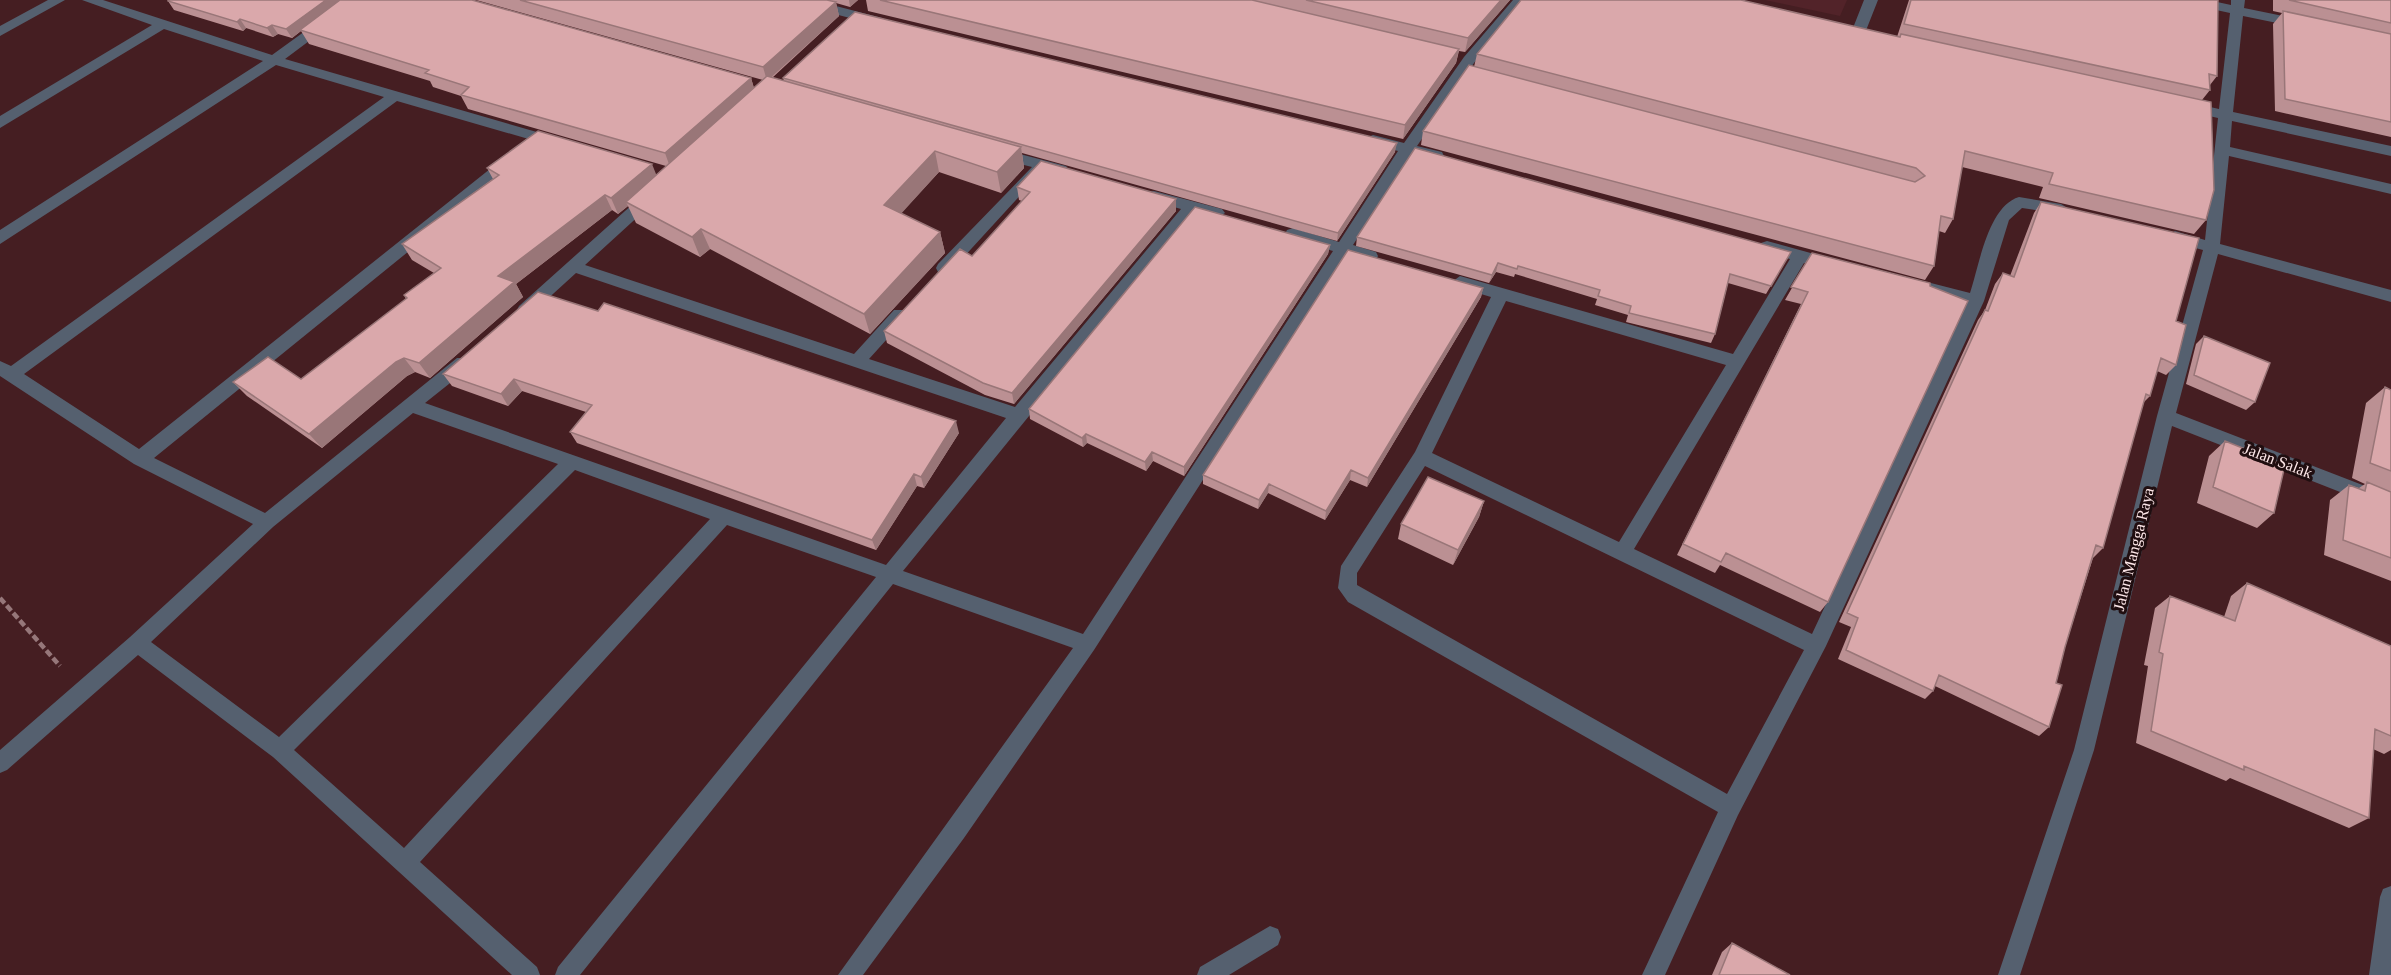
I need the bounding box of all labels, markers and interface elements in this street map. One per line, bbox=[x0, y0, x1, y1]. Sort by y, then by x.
street label: Jalan Salak bbox=[2241, 440, 2315, 481]
street label: Jalan Mangga Raya bbox=[2110, 486, 2158, 613]

